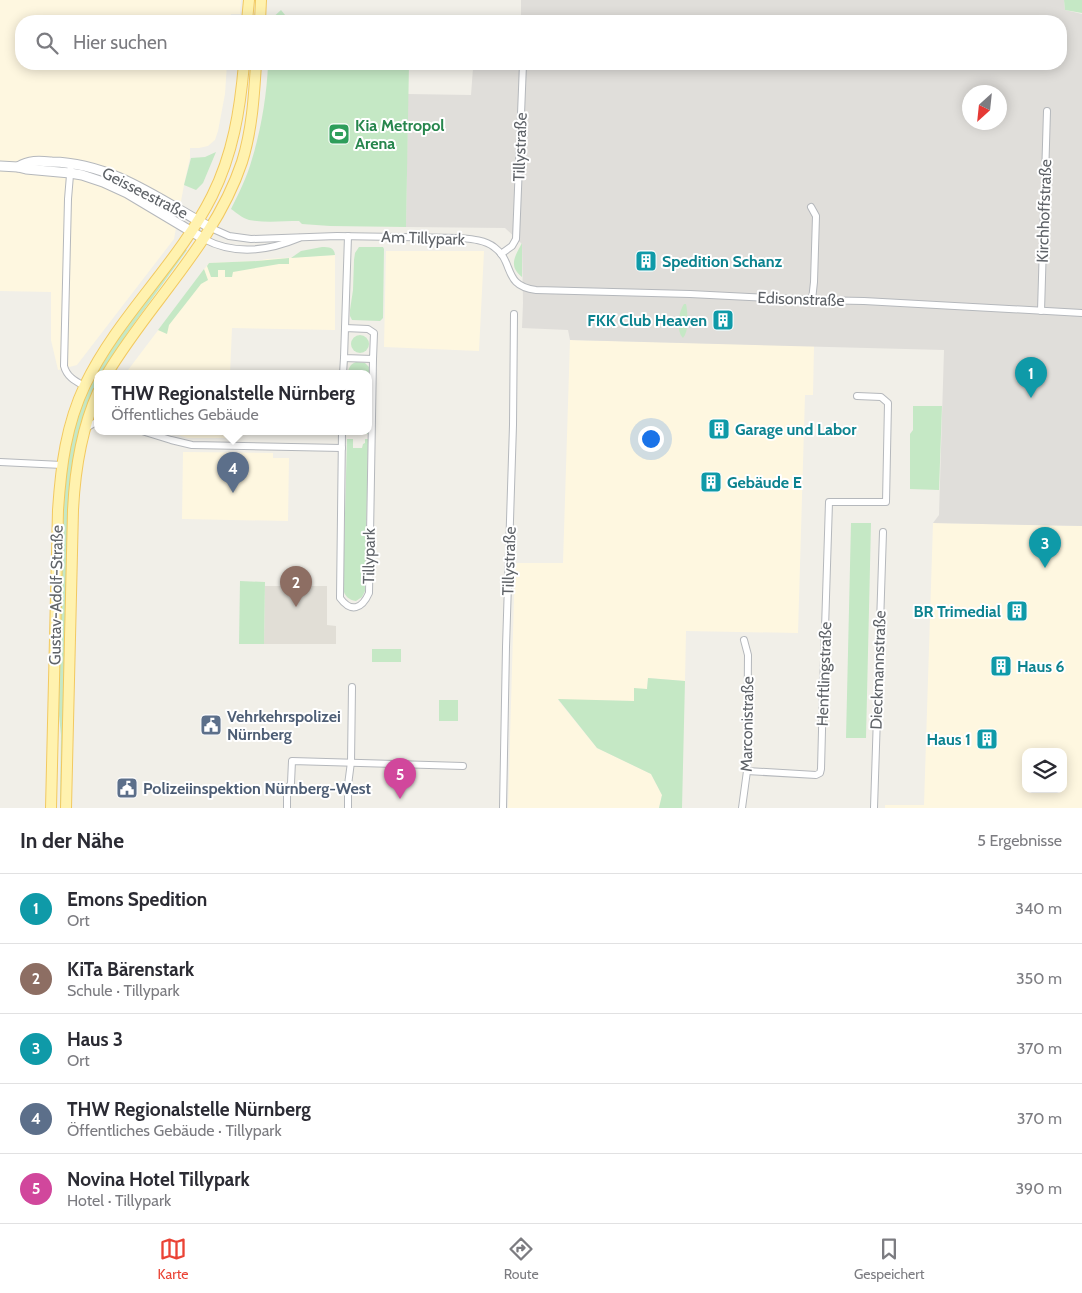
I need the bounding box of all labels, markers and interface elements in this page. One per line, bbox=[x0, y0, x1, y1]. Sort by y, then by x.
search box bbox=[15, 15, 1067, 70]
icon: search bbox=[33, 29, 61, 57]
text: Hier suchen bbox=[73, 31, 167, 54]
north arrow bbox=[962, 85, 1007, 130]
street label: Tillystraße bbox=[509, 112, 531, 182]
place label: Kia Metropol Arena bbox=[355, 116, 445, 153]
sports icon: Kia Metropol Arena bbox=[327, 122, 351, 146]
street label: Kirchhoffstraße bbox=[1033, 159, 1055, 263]
street label: Geisseestraße bbox=[99, 163, 191, 223]
street label: Am Tillypark bbox=[381, 227, 466, 249]
building icon: Spedition Schanz bbox=[634, 249, 658, 273]
place label: Spedition Schanz bbox=[662, 252, 783, 271]
street label: Edisonstraße bbox=[757, 288, 845, 310]
building icon: FKK Club Heaven bbox=[711, 308, 735, 332]
place label: FKK Club Heaven bbox=[587, 311, 707, 330]
pin: 1 bbox=[1015, 357, 1047, 398]
popup bbox=[94, 370, 372, 435]
text: THW Regionalstelle Nürnberg bbox=[111, 382, 355, 405]
text: Öffentliches Gebäude bbox=[111, 405, 259, 424]
building icon: Garage und Labor bbox=[707, 417, 731, 441]
place label: Garage und Labor bbox=[735, 420, 857, 439]
your location bbox=[638, 426, 664, 452]
pin: 4 bbox=[217, 452, 249, 493]
building icon: Gebäude E bbox=[699, 470, 723, 494]
place label: Gebäude E bbox=[727, 473, 802, 492]
street label: Gustav-Adolf-Straße bbox=[45, 525, 67, 665]
street label: Tillystraße bbox=[498, 526, 520, 596]
street label: Tillypark bbox=[359, 527, 379, 584]
pin: 3 bbox=[1029, 527, 1061, 568]
pin: 2 bbox=[280, 566, 312, 607]
building icon: BR Trimedial bbox=[1005, 599, 1029, 623]
place label: BR Trimedial bbox=[913, 602, 1001, 621]
street label: Dieckmannstraße bbox=[866, 610, 890, 730]
street label: Henftlingstraße bbox=[813, 621, 835, 727]
building icon: Haus 6 bbox=[989, 654, 1013, 678]
place label: Haus 6 bbox=[1017, 657, 1065, 676]
street label: Marconistraße bbox=[737, 676, 757, 772]
place label: Vehrkehrspolizei Nürnberg bbox=[227, 707, 341, 744]
public building icon: Vehrkehrspolizei Nürnberg bbox=[199, 713, 223, 737]
building icon: Haus 1 bbox=[975, 727, 999, 751]
place label: Haus 1 bbox=[926, 730, 971, 749]
map controls bbox=[1022, 748, 1067, 793]
button: layers bbox=[1022, 748, 1067, 793]
pin: 5 bbox=[384, 758, 416, 799]
public building icon: Polizeiinspektion Nürnberg-West bbox=[115, 776, 139, 800]
place label: Polizeiinspektion Nürnberg-West bbox=[143, 779, 372, 798]
text: In der Nähe bbox=[20, 828, 124, 853]
text: 5 Ergebnisse bbox=[977, 831, 1062, 850]
text: Emons Spedition bbox=[67, 888, 207, 911]
text: 1 bbox=[33, 899, 39, 918]
text: 340 m bbox=[1015, 899, 1062, 918]
text: Ort bbox=[67, 911, 90, 930]
text: KiTa Bärenstark bbox=[67, 958, 194, 981]
text: 2 bbox=[32, 969, 40, 988]
text: 350 m bbox=[1016, 969, 1062, 988]
text: Schule · Tillypark bbox=[67, 981, 180, 1000]
text: Haus 3 bbox=[67, 1028, 123, 1051]
text: 3 bbox=[32, 1039, 40, 1058]
text: 370 m bbox=[1017, 1039, 1062, 1058]
text: Ort bbox=[67, 1051, 90, 1070]
text: THW Regionalstelle Nürnberg bbox=[67, 1098, 311, 1121]
text: 4 bbox=[31, 1109, 41, 1128]
text: 370 m bbox=[1017, 1109, 1062, 1128]
text: Öffentliches Gebäude · Tillypark bbox=[67, 1121, 282, 1140]
text: Novina Hotel Tillypark bbox=[67, 1168, 250, 1191]
text: 5 bbox=[32, 1179, 40, 1198]
text: 390 m bbox=[1015, 1179, 1062, 1198]
text: Hotel · Tillypark bbox=[67, 1191, 171, 1210]
tab: Karte bbox=[158, 1235, 188, 1283]
tab: Route bbox=[504, 1235, 539, 1283]
tab: Gespeichert bbox=[854, 1235, 924, 1283]

